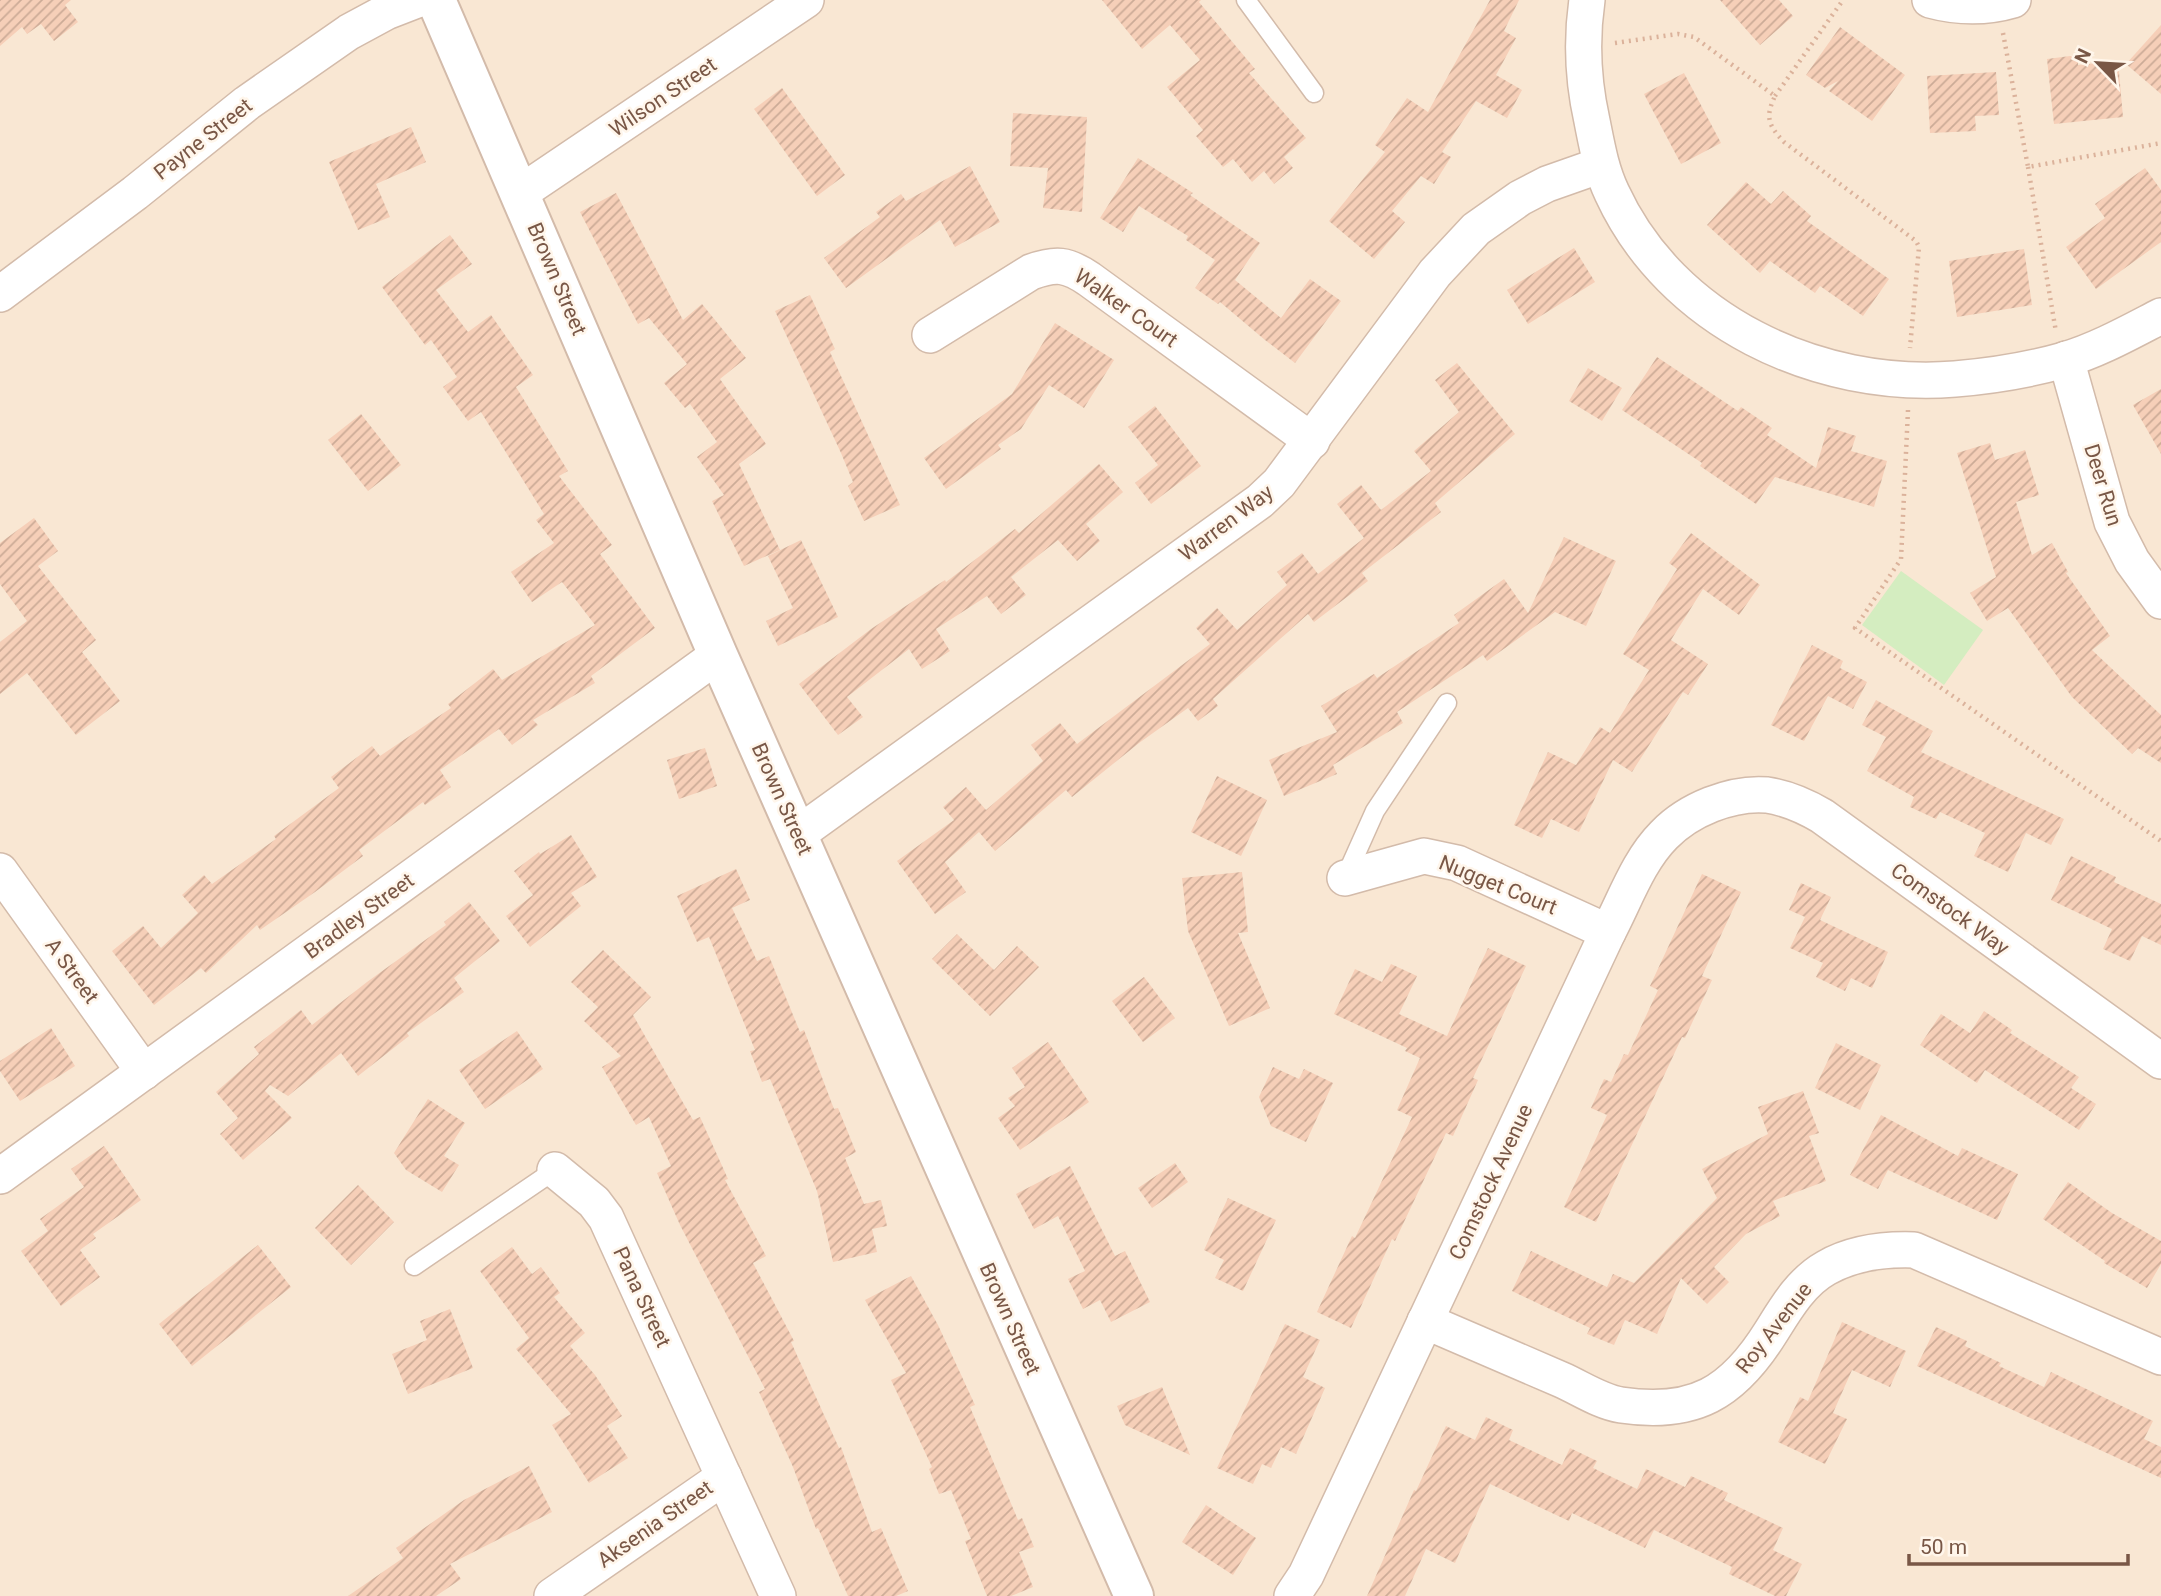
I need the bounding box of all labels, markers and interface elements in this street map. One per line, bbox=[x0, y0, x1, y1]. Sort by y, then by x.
north arrow bbox=[2063, 28, 2133, 98]
text: N bbox=[2070, 45, 2096, 67]
street label: Wilson Street bbox=[605, 52, 721, 142]
street label: Payne Street bbox=[149, 93, 257, 185]
street label: Brown Street bbox=[523, 219, 592, 339]
street label: Walker Court bbox=[1070, 264, 1182, 352]
street label: Deer Run bbox=[2079, 441, 2127, 529]
street label: Warren Way bbox=[1174, 480, 1278, 566]
street label: Brown Street bbox=[747, 739, 817, 859]
street label: Nugget Court bbox=[1436, 850, 1561, 920]
street label: Comstock Way bbox=[1886, 858, 2014, 960]
street label: Bradley Street bbox=[299, 868, 419, 964]
street label: A Street bbox=[40, 934, 104, 1008]
street label: Comstock Avenue bbox=[1444, 1100, 1538, 1264]
street label: Pana Street bbox=[608, 1243, 676, 1351]
street label: Brown Street bbox=[975, 1259, 1045, 1379]
street label: Roy Avenue bbox=[1731, 1278, 1817, 1378]
street label: Aksenia Street bbox=[593, 1475, 717, 1573]
scale bar bbox=[1909, 1522, 2128, 1566]
text: 50 m bbox=[1920, 1535, 1967, 1559]

